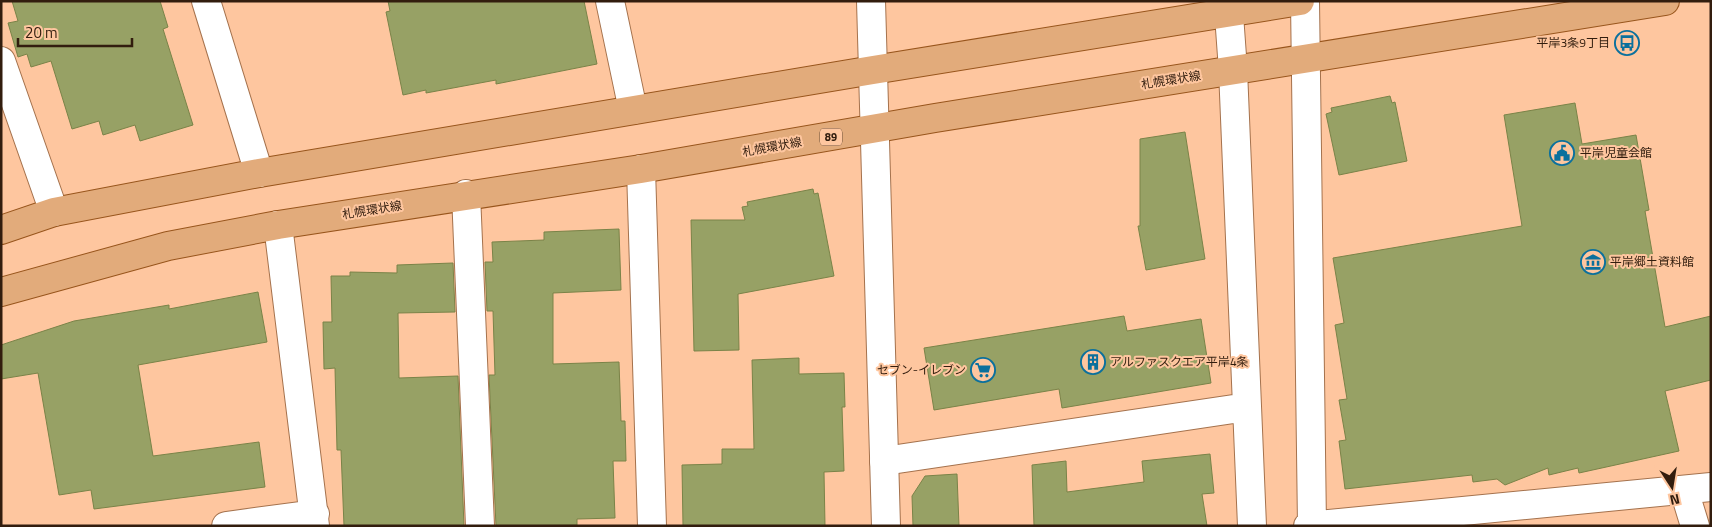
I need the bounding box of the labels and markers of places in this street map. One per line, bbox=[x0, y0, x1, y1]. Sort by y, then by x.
bus stop icon: 平岸3条9丁目 bbox=[1614, 30, 1640, 56]
place label: 平岸3条9丁目 bbox=[1537, 33, 1610, 52]
public building icon: 平岸児童会館 bbox=[1549, 140, 1575, 166]
place label: 平岸児童会館 bbox=[1580, 143, 1652, 162]
museum icon: 平岸郷土資料館 bbox=[1580, 249, 1606, 275]
place label: 平岸郷土資料館 bbox=[1610, 252, 1694, 271]
building icon: アルファスクエア平岸4条 bbox=[1080, 349, 1106, 375]
place label: アルファスクエア平岸4条 bbox=[1110, 352, 1249, 371]
supermarket icon: セブン-イレブン bbox=[970, 357, 996, 383]
place label: セブン-イレブン bbox=[877, 360, 966, 379]

